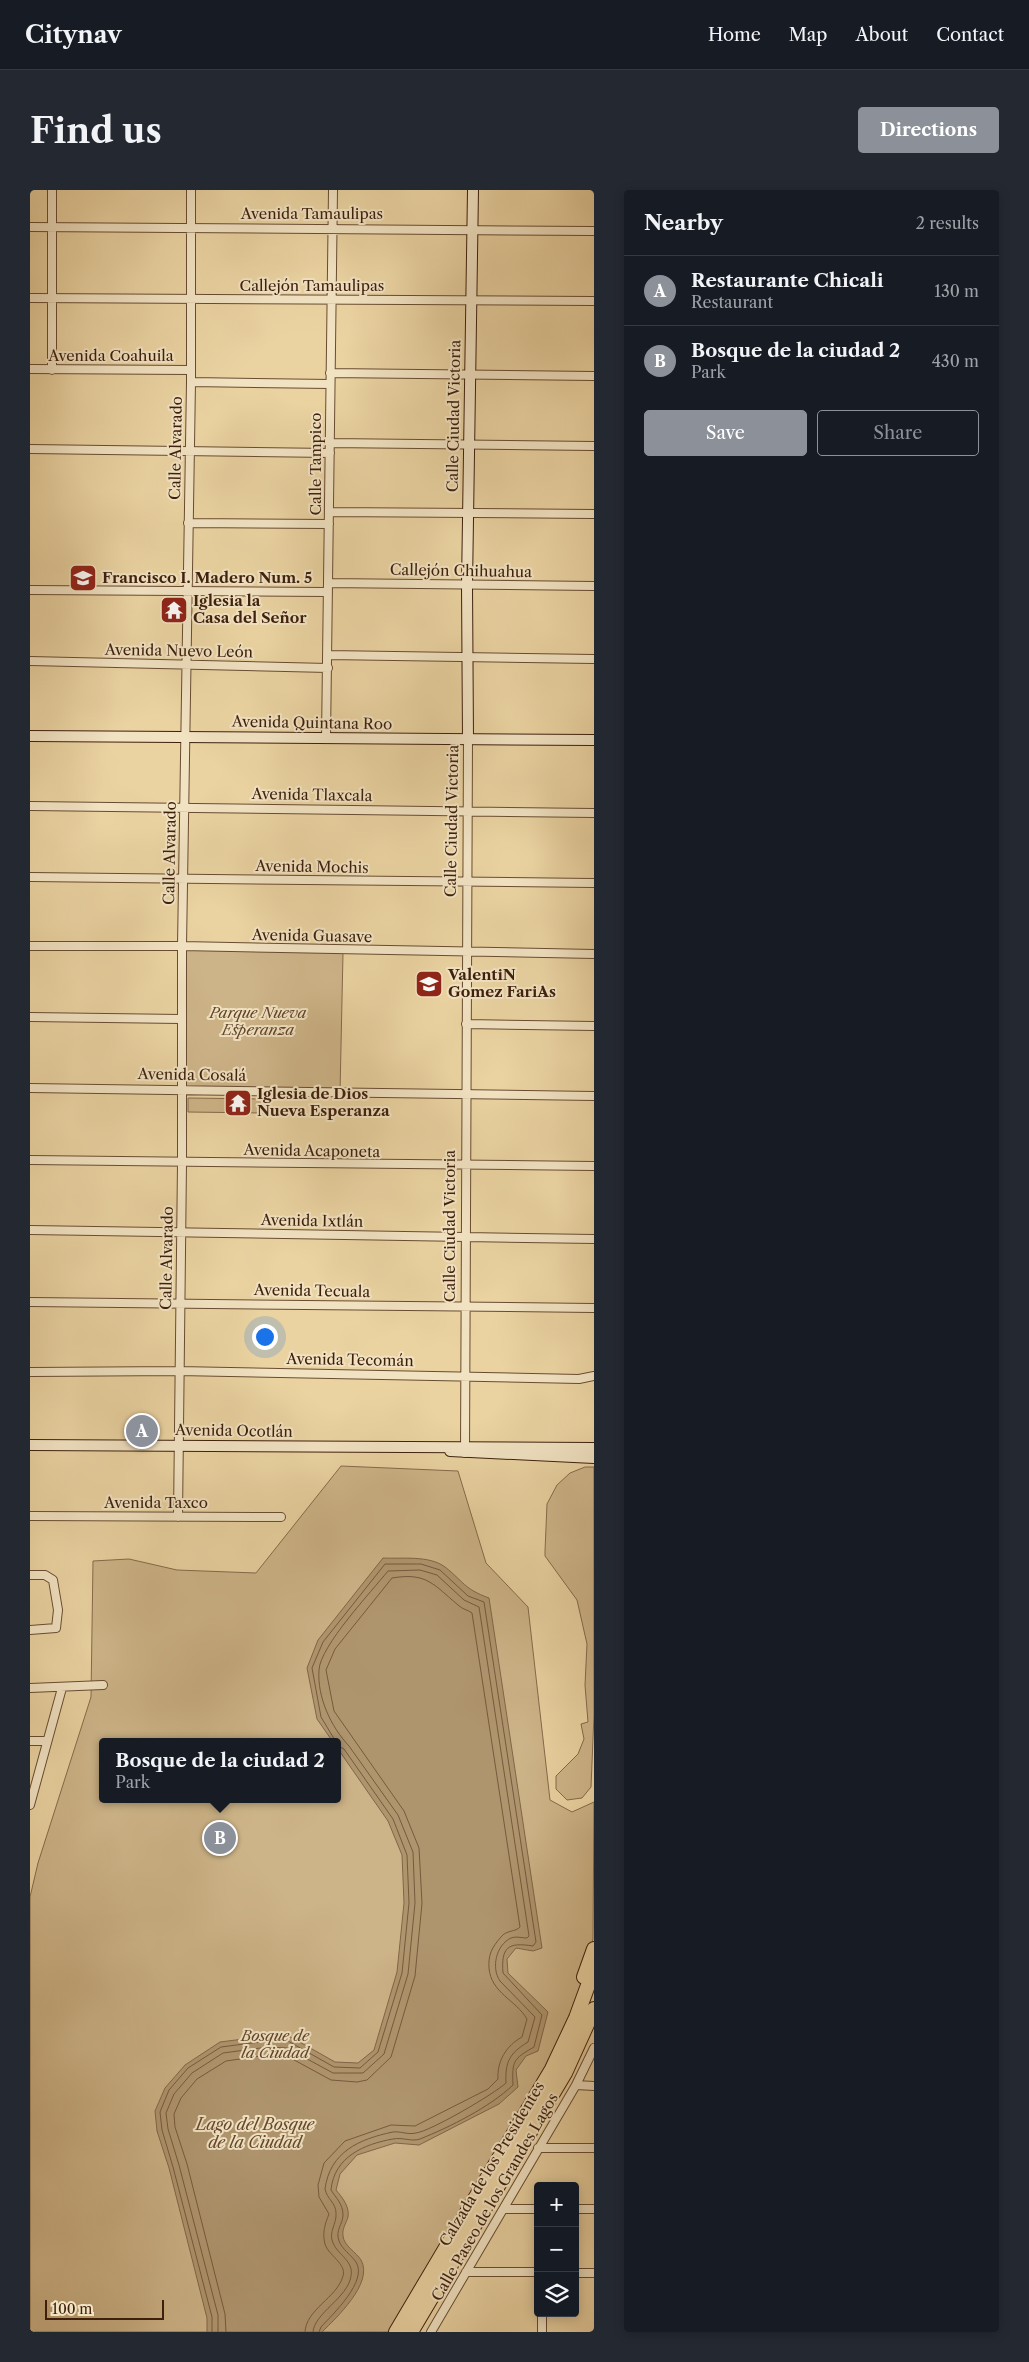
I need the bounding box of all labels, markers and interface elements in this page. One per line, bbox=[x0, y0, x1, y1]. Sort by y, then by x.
text: Citynav bbox=[25, 20, 122, 49]
text: Home bbox=[708, 24, 761, 46]
text: Map bbox=[789, 24, 827, 46]
text: About bbox=[855, 24, 908, 46]
text: Contact bbox=[936, 24, 1004, 46]
button: Directions bbox=[858, 107, 999, 153]
text: Find us bbox=[30, 109, 162, 152]
street label: Avenida Tamaulipas bbox=[240, 204, 383, 223]
text: Nearby bbox=[644, 210, 723, 235]
text: 2 results bbox=[916, 213, 979, 233]
text: Restaurante Chicali bbox=[691, 269, 884, 292]
street label: Callejón Tamaulipas bbox=[240, 276, 384, 295]
text: A bbox=[654, 281, 666, 301]
text: 130 m bbox=[934, 281, 979, 301]
text: Restaurant bbox=[691, 292, 773, 312]
text: Bosque de la ciudad 2 bbox=[691, 339, 900, 362]
street label: Calle Ciudad Victoria bbox=[443, 340, 464, 492]
street label: Avenida Coahuila bbox=[47, 346, 174, 365]
text: B bbox=[654, 351, 666, 371]
text: 430 m bbox=[932, 351, 979, 371]
text: Park bbox=[691, 362, 726, 382]
street label: Calle Alvarado bbox=[165, 396, 186, 500]
button: Save bbox=[644, 410, 807, 456]
button: Share bbox=[817, 410, 979, 456]
street label: Calle Tampico bbox=[306, 413, 325, 515]
street label: Callejón Chihuahua bbox=[390, 560, 532, 581]
school or university icon: Francisco I. Madero Num. 5 bbox=[68, 563, 98, 593]
place label: Francisco I. Madero Num. 5 bbox=[102, 568, 312, 587]
place label: Iglesia la Casa del Señor bbox=[193, 591, 307, 627]
temple icon: Iglesia la Casa del Señor bbox=[159, 595, 189, 625]
street label: Avenida Nuevo León bbox=[104, 640, 254, 661]
street label: Avenida Quintana Roo bbox=[231, 712, 392, 733]
street label: Calle Ciudad Victoria bbox=[441, 745, 462, 897]
street label: Avenida Tlaxcala bbox=[250, 784, 373, 805]
street label: Calle Alvarado bbox=[159, 801, 180, 905]
street label: Avenida Mochis bbox=[254, 856, 369, 877]
street label: Avenida Guasave bbox=[251, 925, 372, 946]
place label: ValentiN Gomez FariAs bbox=[447, 965, 556, 1001]
school or university icon: ValentiN Gomez FariAs bbox=[414, 969, 444, 999]
park label: Parque Nueva Esperanza bbox=[209, 1003, 307, 1039]
street label: Avenida Cosalá bbox=[137, 1064, 247, 1085]
place label: Iglesia de Dios Nueva Esperanza bbox=[257, 1084, 390, 1120]
temple icon: Iglesia de Dios Nueva Esperanza bbox=[223, 1088, 253, 1118]
street label: Avenida Acaponeta bbox=[243, 1140, 381, 1161]
street label: Calle Ciudad Victoria bbox=[440, 1150, 459, 1302]
street label: Calle Alvarado bbox=[156, 1206, 177, 1310]
street label: Avenida Ixtlán bbox=[260, 1210, 364, 1231]
street label: Avenida Tecuala bbox=[253, 1280, 370, 1301]
your location bbox=[252, 1324, 278, 1350]
street label: Avenida Tecomán bbox=[285, 1349, 414, 1370]
pin: A bbox=[126, 1412, 158, 1450]
street label: Avenida Ocotlán bbox=[174, 1420, 294, 1441]
street label: Avenida Taxco bbox=[103, 1493, 208, 1512]
popup bbox=[99, 1738, 341, 1803]
text: Bosque de la ciudad 2 bbox=[115, 1749, 325, 1772]
text: Park bbox=[115, 1772, 150, 1792]
pin: B bbox=[204, 1819, 236, 1857]
park label: Bosque de la Ciudad bbox=[240, 2026, 311, 2062]
street label: Calzada de los Presidentes bbox=[435, 2078, 548, 2250]
street label: Calle Paseo de los Grandes Lagos bbox=[427, 2089, 562, 2304]
water label: Lago del Bosque de la Ciudad bbox=[194, 2114, 316, 2152]
map controls bbox=[534, 2182, 579, 2317]
button: + bbox=[534, 2182, 579, 2227]
button: − bbox=[534, 2227, 579, 2272]
button: layers bbox=[534, 2272, 579, 2317]
scale bar bbox=[45, 2297, 164, 2320]
text: 100 m bbox=[52, 2300, 92, 2318]

